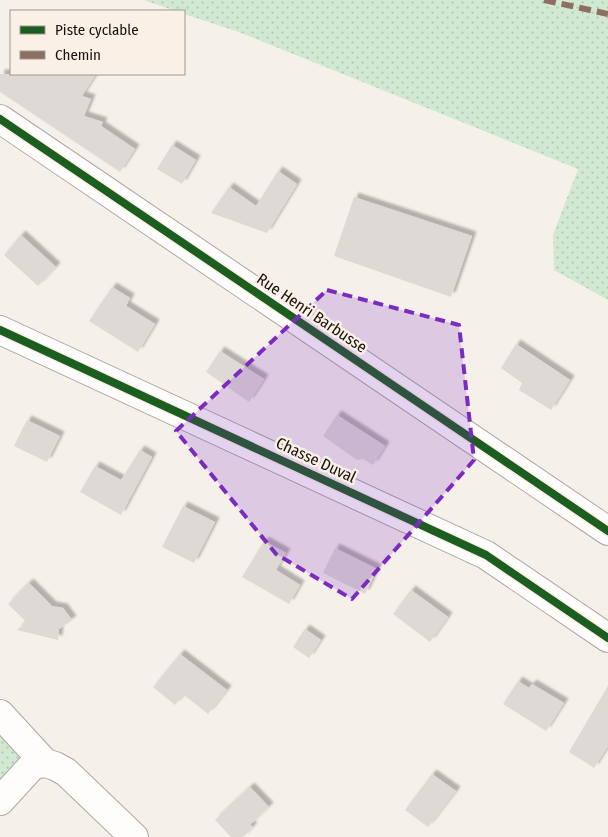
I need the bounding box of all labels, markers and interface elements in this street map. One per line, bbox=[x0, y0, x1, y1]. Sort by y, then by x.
legend bbox=[10, 10, 185, 75]
text: Piste cyclable bbox=[55, 21, 139, 39]
text: Chemin bbox=[55, 46, 101, 64]
street label: Rue Henri Barbusse bbox=[253, 269, 371, 357]
street label: Chasse Duval bbox=[273, 433, 359, 487]

